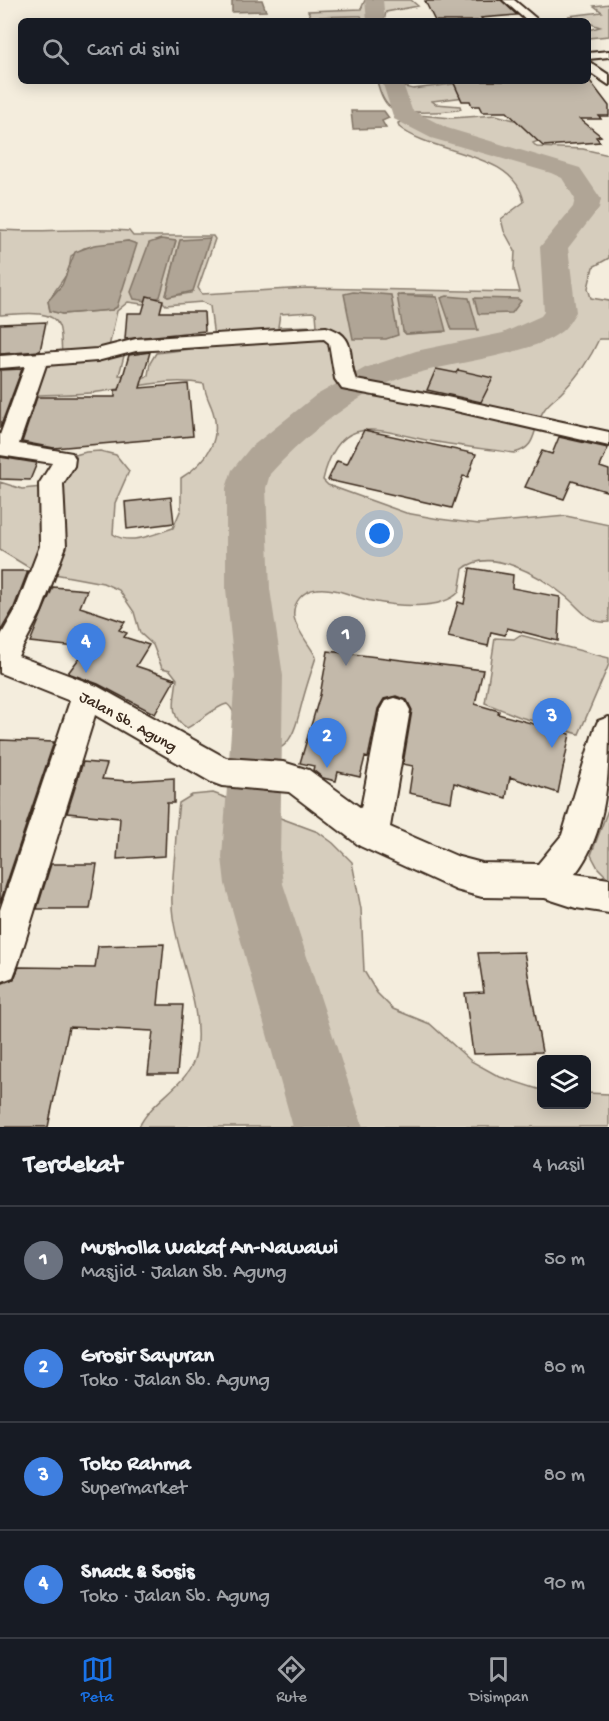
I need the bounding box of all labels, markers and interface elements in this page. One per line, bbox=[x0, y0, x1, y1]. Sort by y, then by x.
search box bbox=[18, 18, 591, 84]
icon: search bbox=[39, 35, 72, 68]
text: Cari di sini bbox=[87, 38, 180, 64]
your location bbox=[365, 519, 394, 548]
pin: 1 bbox=[326, 616, 366, 666]
pin: 4 bbox=[66, 624, 106, 673]
street label: Jalan Sb. Agung bbox=[75, 688, 179, 758]
pin: 3 bbox=[532, 698, 572, 748]
pin: 2 bbox=[308, 718, 346, 768]
map controls bbox=[537, 1055, 591, 1109]
button: layers bbox=[537, 1055, 591, 1109]
text: Terdekat bbox=[24, 1151, 122, 1182]
text: 4 hasil bbox=[533, 1155, 585, 1178]
text: Musholla Wakaf An-Nawawi bbox=[81, 1236, 338, 1262]
text: 1 bbox=[39, 1249, 48, 1272]
text: 50 m bbox=[544, 1249, 585, 1272]
text: Masjid · Jalan Sb. Agung bbox=[81, 1262, 287, 1285]
text: Grosir Sayuran bbox=[81, 1344, 214, 1370]
text: 2 bbox=[39, 1357, 48, 1380]
text: 80 m bbox=[544, 1357, 585, 1380]
text: Toko · Jalan Sb. Agung bbox=[81, 1370, 270, 1393]
text: Toko Rahma bbox=[81, 1452, 191, 1478]
text: 3 bbox=[38, 1465, 49, 1488]
text: 80 m bbox=[544, 1465, 585, 1488]
text: Supermarket bbox=[81, 1478, 187, 1501]
text: Snack & Sosis bbox=[81, 1560, 194, 1586]
text: 4 bbox=[39, 1573, 48, 1596]
text: 90 m bbox=[545, 1573, 585, 1596]
text: Toko · Jalan Sb. Agung bbox=[81, 1586, 270, 1609]
tab: Peta bbox=[81, 1653, 114, 1708]
tab: Rute bbox=[275, 1653, 308, 1708]
tab: Disimpan bbox=[469, 1653, 528, 1708]

